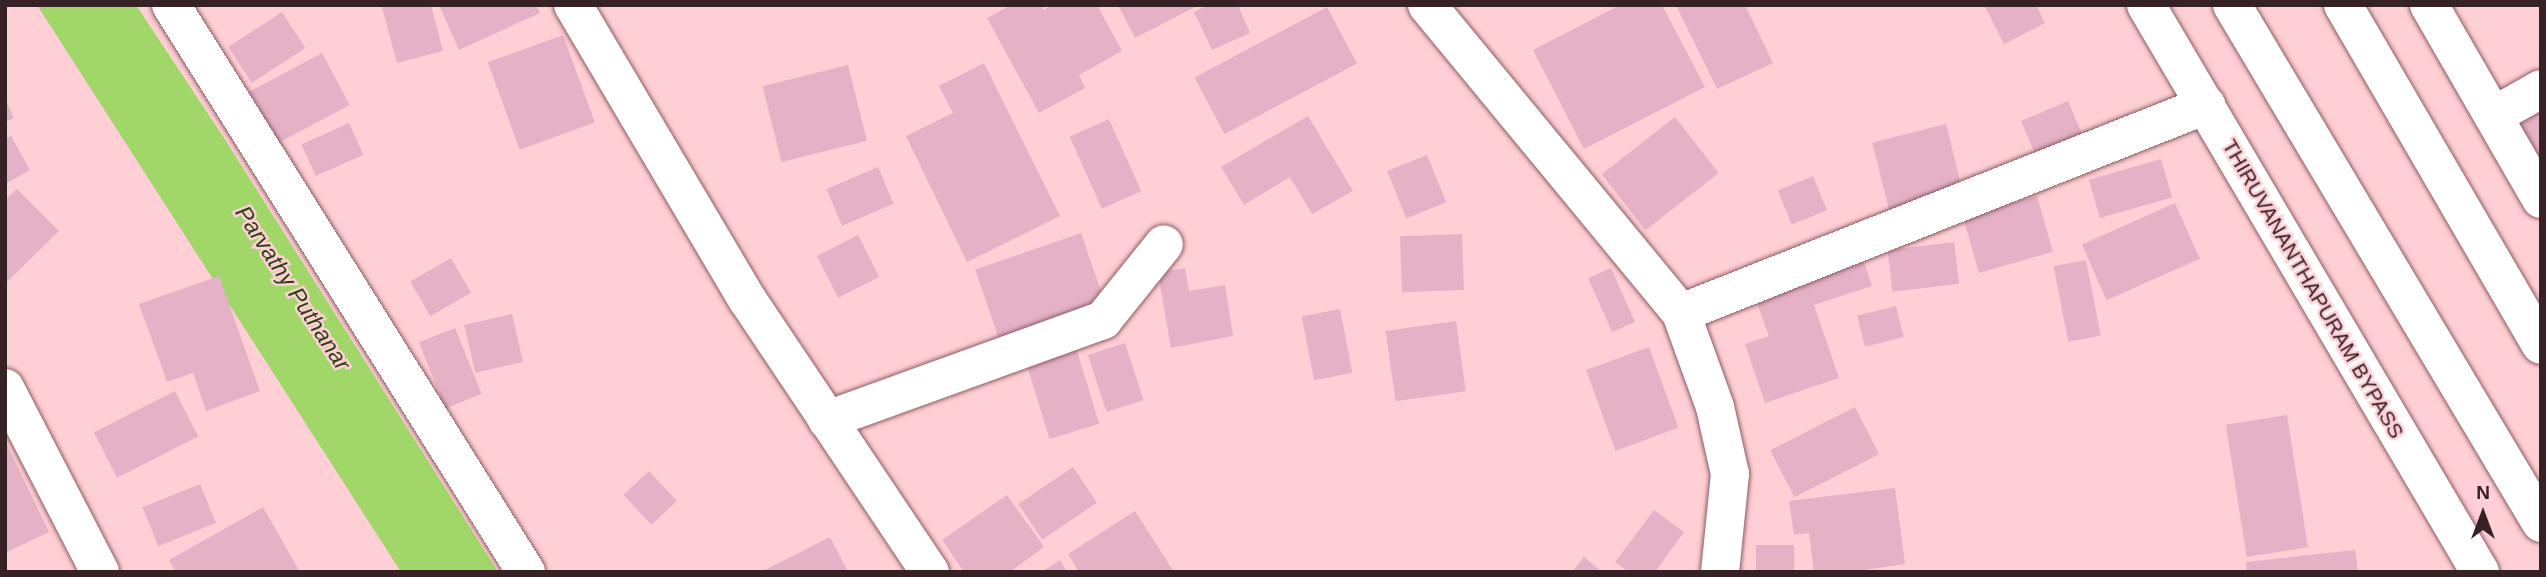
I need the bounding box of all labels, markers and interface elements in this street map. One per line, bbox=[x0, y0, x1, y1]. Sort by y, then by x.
street label: THIRUVANANTHAPURAM BYPASS bbox=[2217, 135, 2409, 443]
water label: Parvathy Puthanar bbox=[230, 201, 356, 375]
north arrow bbox=[2448, 479, 2518, 549]
text: N bbox=[2476, 482, 2490, 503]

